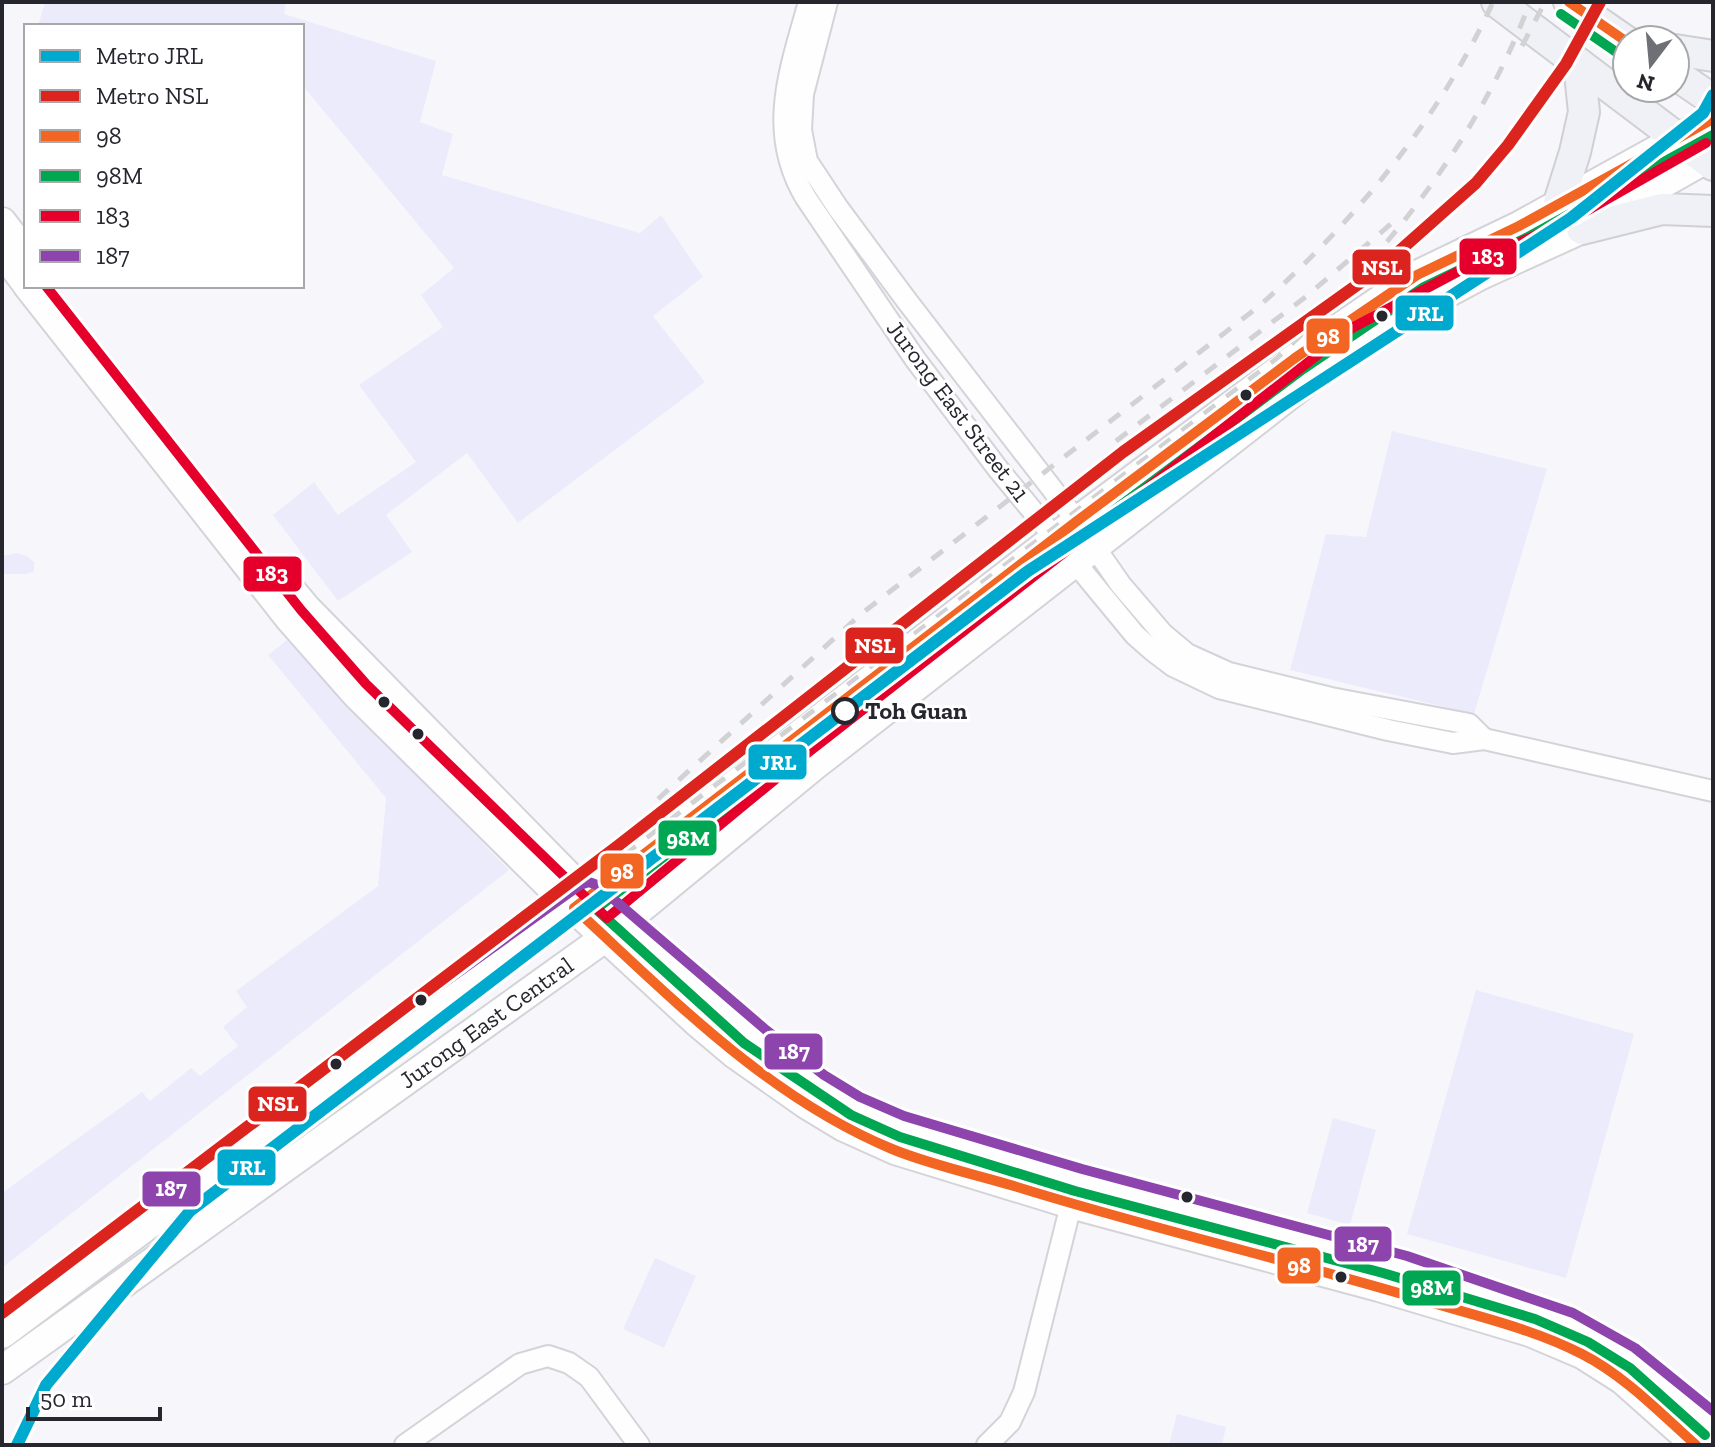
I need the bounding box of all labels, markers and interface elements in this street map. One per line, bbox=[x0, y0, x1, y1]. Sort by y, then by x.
legend bbox=[24, 24, 304, 288]
north arrow bbox=[1611, 24, 1691, 104]
text: Metro JRL bbox=[96, 41, 203, 70]
text: N bbox=[1634, 67, 1657, 98]
text: Metro NSL bbox=[96, 81, 208, 110]
text: 98 bbox=[96, 121, 122, 150]
text: 98M bbox=[96, 161, 143, 190]
text: 183 bbox=[96, 201, 130, 230]
line badge: 183 bbox=[1458, 237, 1518, 276]
text: 187 bbox=[96, 241, 129, 270]
text: 183 bbox=[1472, 243, 1505, 270]
line badge: NSL bbox=[1351, 248, 1412, 286]
text: NSL bbox=[1361, 254, 1403, 281]
line badge: JRL bbox=[1394, 294, 1455, 332]
text: JRL bbox=[1406, 300, 1444, 327]
unlabelled marker bbox=[1374, 308, 1390, 324]
street label: Jurong East Street 21 bbox=[881, 314, 1036, 507]
line badge: 98 bbox=[1305, 317, 1351, 355]
text: 98 bbox=[1316, 323, 1340, 350]
unlabelled marker bbox=[1238, 387, 1254, 403]
line badge: 183 bbox=[242, 555, 303, 593]
text: 183 bbox=[256, 560, 289, 587]
line badge: NSL bbox=[844, 626, 905, 665]
text: NSL bbox=[854, 632, 896, 659]
unlabelled marker bbox=[376, 694, 392, 710]
place label: Toh Guan bbox=[865, 696, 967, 725]
marker: Toh Guan bbox=[832, 698, 858, 724]
unlabelled marker bbox=[410, 726, 426, 742]
line badge: JRL bbox=[747, 743, 808, 781]
text: JRL bbox=[759, 749, 797, 776]
line badge: 98M bbox=[657, 819, 718, 857]
text: 98M bbox=[666, 825, 710, 852]
line badge: 98 bbox=[599, 852, 645, 890]
text: 98 bbox=[610, 858, 634, 885]
street label: Jurong East Central bbox=[394, 950, 579, 1094]
unlabelled marker bbox=[413, 992, 429, 1008]
line badge: 187 bbox=[763, 1032, 824, 1071]
text: 187 bbox=[778, 1038, 810, 1065]
unlabelled marker bbox=[328, 1056, 344, 1072]
line badge: NSL bbox=[247, 1085, 308, 1123]
text: NSL bbox=[257, 1090, 299, 1117]
line badge: JRL bbox=[216, 1148, 277, 1187]
text: JRL bbox=[228, 1154, 266, 1181]
line badge: 187 bbox=[141, 1170, 202, 1208]
text: 187 bbox=[155, 1175, 187, 1202]
unlabelled marker bbox=[1179, 1189, 1195, 1205]
line badge: 187 bbox=[1333, 1225, 1393, 1263]
text: 187 bbox=[1347, 1231, 1379, 1258]
line badge: 98 bbox=[1276, 1246, 1322, 1285]
text: 98 bbox=[1287, 1252, 1311, 1279]
unlabelled marker bbox=[1333, 1269, 1349, 1285]
line badge: 98M bbox=[1401, 1269, 1462, 1307]
text: 98M bbox=[1410, 1274, 1454, 1301]
scale bar bbox=[28, 1371, 160, 1421]
text: 50 m bbox=[40, 1384, 93, 1413]

